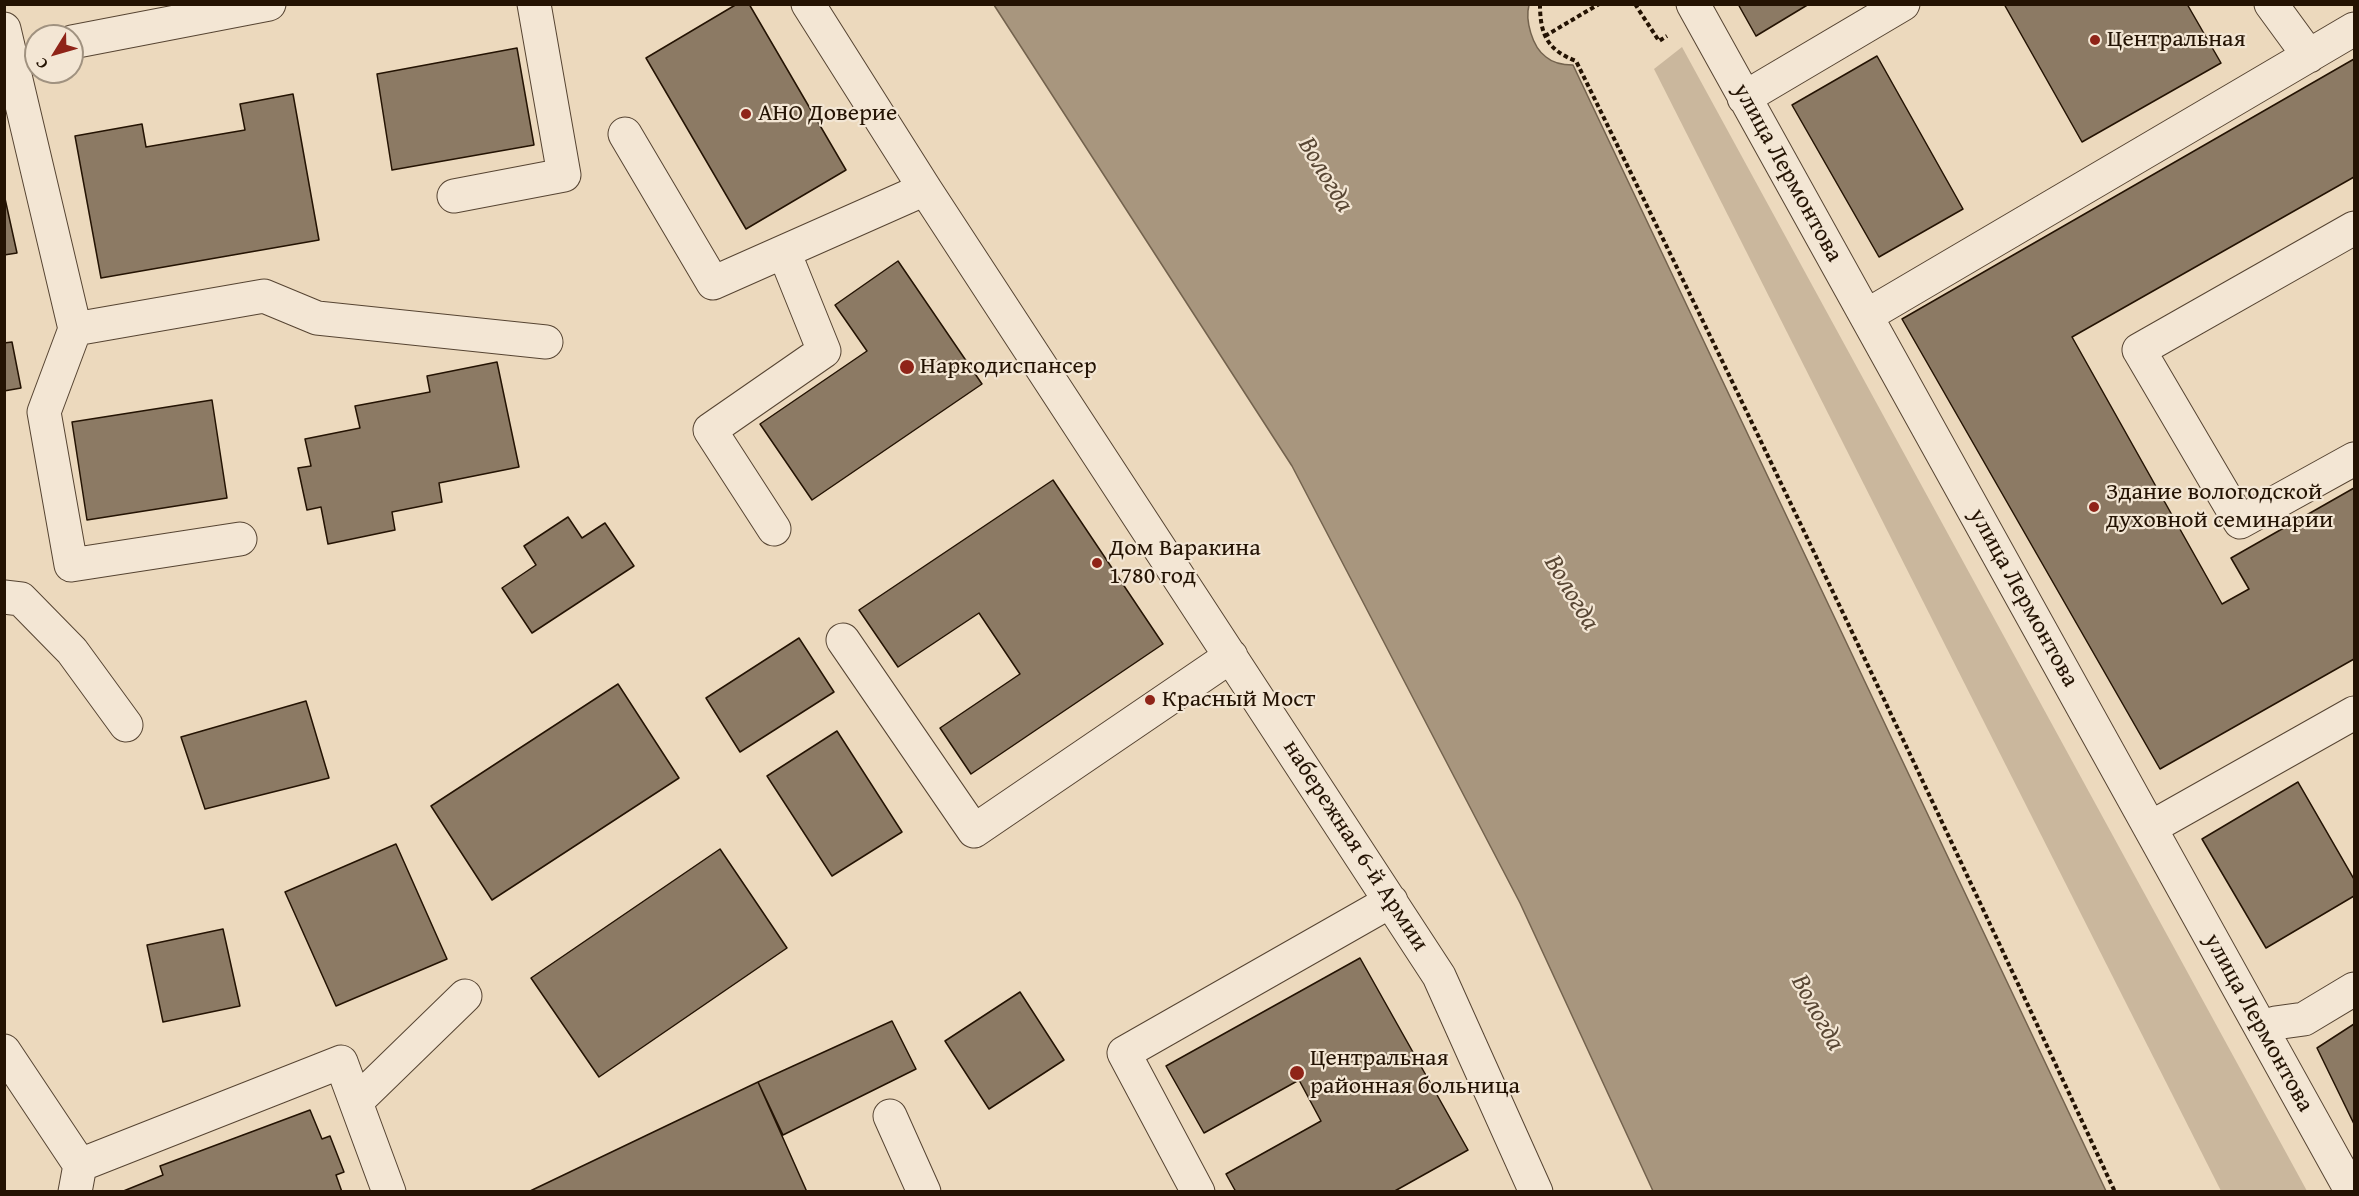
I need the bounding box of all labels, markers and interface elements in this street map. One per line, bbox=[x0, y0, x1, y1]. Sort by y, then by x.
north arrow bbox=[24, 24, 84, 84]
place label: Центральная bbox=[2107, 26, 2246, 54]
marker: Центральная bbox=[2088, 33, 2102, 47]
text: С bbox=[29, 53, 54, 74]
street label: улица Лермонтова bbox=[1726, 79, 1848, 267]
place label: АНО Доверие bbox=[758, 100, 897, 128]
marker: АНО Доверие bbox=[739, 107, 753, 121]
water label: Вологда bbox=[1291, 132, 1359, 218]
place label: Наркодиспансер bbox=[920, 353, 1097, 381]
marker: Наркодиспансер bbox=[898, 358, 916, 376]
place label: Здание вологодской духовной семинарии bbox=[2106, 479, 2333, 535]
marker: Здание вологодской духовной семинарии bbox=[2087, 500, 2101, 514]
street label: улица Лермонтова bbox=[1962, 504, 2084, 692]
place label: Дом Варакина 1780 год bbox=[1109, 535, 1261, 591]
water label: Вологда bbox=[1537, 550, 1605, 636]
marker: Дом Варакина 1780 год bbox=[1090, 556, 1104, 570]
place label: Красный Мост bbox=[1162, 686, 1315, 714]
marker: Красный Мост bbox=[1143, 693, 1157, 707]
street label: набережная 6-й Армии bbox=[1276, 735, 1434, 957]
street label: улица Лермонтова bbox=[2197, 929, 2319, 1117]
water label: Вологда bbox=[1784, 970, 1850, 1056]
place label: Центральная районная больница bbox=[1310, 1045, 1520, 1101]
marker: Центральная районная больница bbox=[1288, 1064, 1306, 1082]

